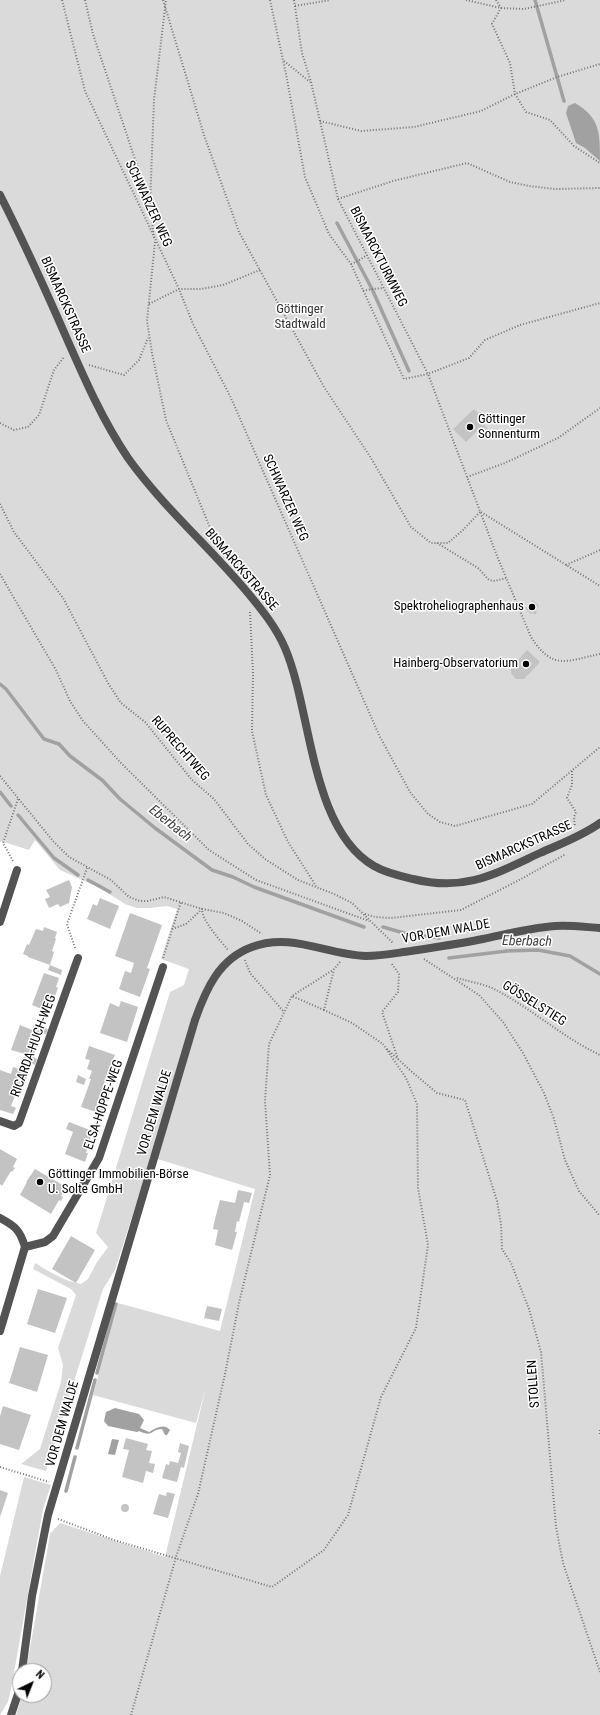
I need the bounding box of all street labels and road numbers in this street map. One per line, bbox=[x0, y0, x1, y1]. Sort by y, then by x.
street label: SCHWARZER WEG bbox=[121, 158, 175, 250]
street label: BISMARCKTURMWEG bbox=[346, 204, 410, 310]
street label: BISMARCKSTRASSE bbox=[37, 254, 93, 356]
street label: SCHWARZER WEG bbox=[259, 452, 311, 544]
street label: BISMARCKSTRASSE bbox=[201, 526, 281, 614]
street label: RUPRECHTWEG bbox=[148, 713, 212, 785]
street label: BISMARCKSTRASSE bbox=[473, 818, 575, 874]
street label: VOR DEM WALDE bbox=[401, 917, 491, 947]
street label: GÖSSELSTIEG bbox=[499, 978, 569, 1030]
street label: RICARDA-HUCH-WEG bbox=[8, 993, 60, 1099]
street label: ELSA-HOPPE-WEG bbox=[81, 1058, 127, 1152]
street label: VOR DEM WALDE bbox=[135, 1068, 175, 1158]
street label: STOLLEN bbox=[525, 1360, 543, 1408]
street label: VOR DEM WALDE bbox=[43, 1379, 83, 1469]

